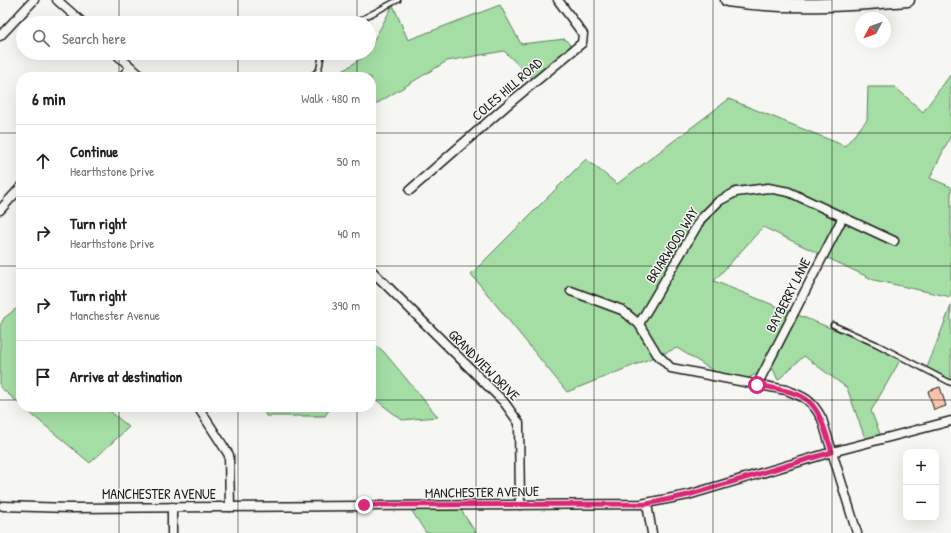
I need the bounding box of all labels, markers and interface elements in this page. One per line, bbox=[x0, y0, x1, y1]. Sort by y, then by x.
north arrow bbox=[855, 12, 891, 48]
search box bbox=[16, 16, 376, 60]
icon: search bbox=[30, 27, 52, 49]
text: Search here bbox=[62, 28, 126, 49]
street label: COLES HILL ROAD bbox=[467, 52, 546, 125]
text: 6 min bbox=[32, 87, 66, 110]
text: Walk · 480 m bbox=[301, 89, 360, 107]
text: Continue bbox=[70, 141, 118, 162]
icon: ahead bbox=[32, 150, 54, 172]
text: 50 m bbox=[337, 152, 360, 170]
text: Hearthstone Drive bbox=[70, 162, 155, 180]
street label: BRIARWOOD WAY bbox=[641, 203, 703, 286]
text: Turn right bbox=[70, 213, 126, 234]
icon: right bbox=[32, 222, 54, 244]
text: 40 m bbox=[337, 224, 360, 242]
text: Hearthstone Drive bbox=[70, 234, 155, 252]
street label: BAYBERRY LANE bbox=[761, 254, 814, 335]
text: Turn right bbox=[70, 285, 126, 306]
icon: right bbox=[32, 294, 54, 316]
text: 390 m bbox=[332, 296, 360, 314]
text: Manchester Avenue bbox=[70, 306, 160, 324]
street label: GRANDVIEW DRIVE bbox=[445, 325, 524, 404]
icon: arrive bbox=[32, 366, 54, 388]
text: Arrive at destination bbox=[70, 366, 182, 387]
route start bbox=[748, 376, 766, 394]
map controls bbox=[903, 449, 939, 521]
button: + bbox=[903, 449, 939, 485]
street label: MANCHESTER AVENUE bbox=[425, 481, 539, 502]
street label: MANCHESTER AVENUE bbox=[102, 484, 216, 503]
button: − bbox=[903, 485, 939, 521]
route end bbox=[355, 496, 373, 514]

